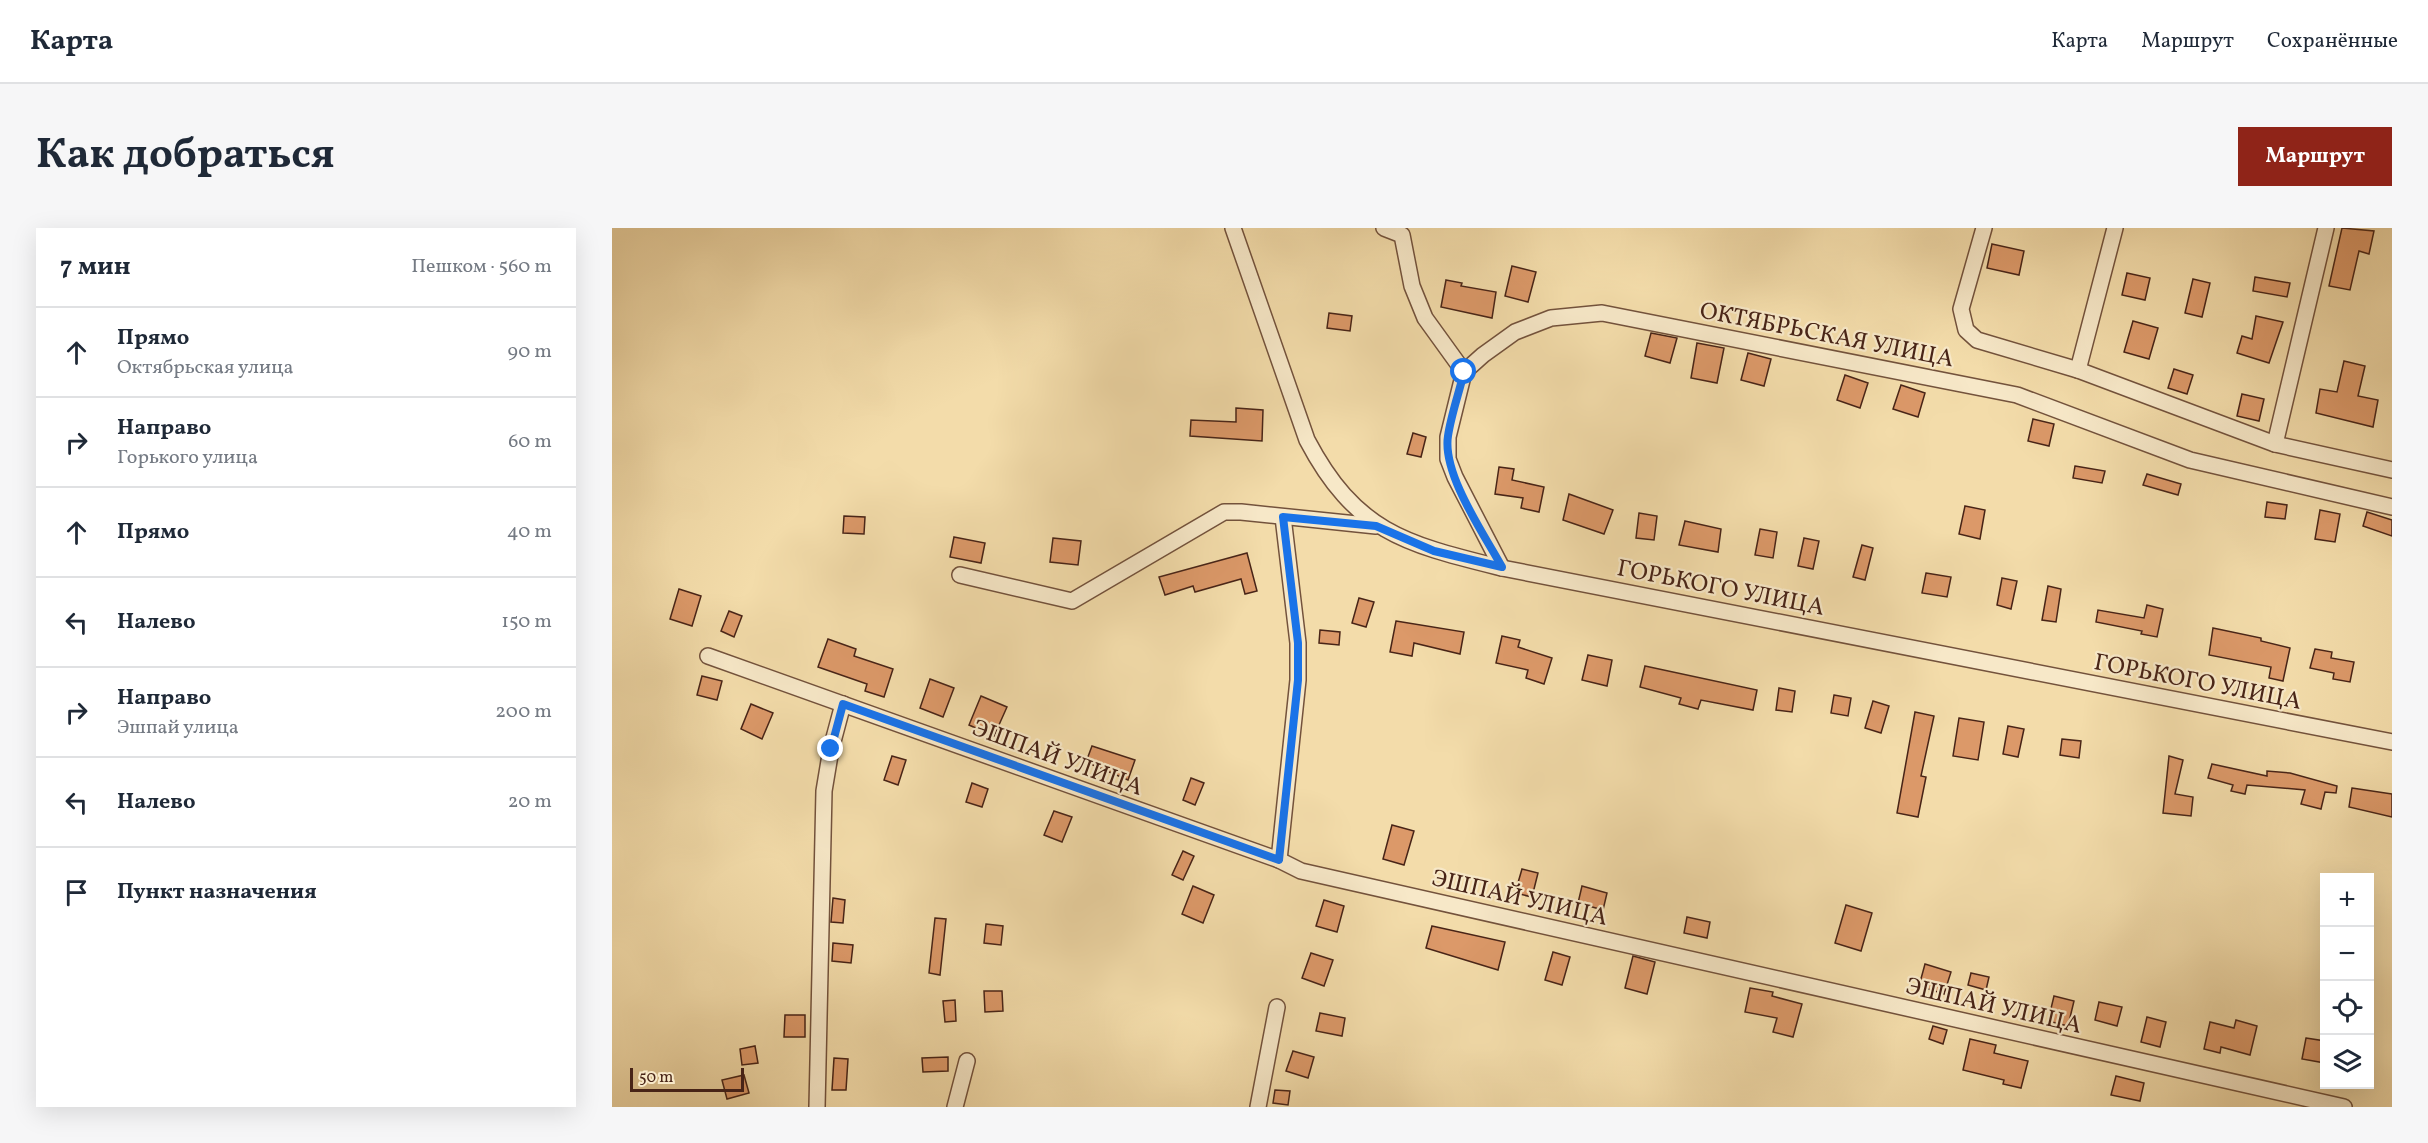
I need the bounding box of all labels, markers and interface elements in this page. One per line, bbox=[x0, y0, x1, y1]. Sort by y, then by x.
text: Карта bbox=[30, 22, 113, 61]
text: Карта bbox=[2051, 27, 2108, 56]
text: Маршрут bbox=[2141, 27, 2234, 56]
text: Сохранённые bbox=[2267, 27, 2398, 56]
text: Как добраться bbox=[36, 127, 335, 186]
button: Маршрут bbox=[2238, 127, 2392, 186]
text: 7 мин bbox=[60, 249, 131, 285]
text: Пешком · 560 m bbox=[411, 253, 552, 281]
street label: ОКТЯБРЬСКАЯ УЛИЦА bbox=[1697, 295, 1957, 377]
text: Прямо bbox=[117, 323, 189, 354]
icon: ahead bbox=[60, 336, 93, 369]
text: 90 m bbox=[508, 338, 552, 366]
text: Октябрьская улица bbox=[117, 354, 294, 382]
route start bbox=[1450, 358, 1476, 384]
text: Направо bbox=[117, 413, 211, 444]
icon: right bbox=[60, 426, 93, 459]
text: 60 m bbox=[508, 428, 552, 456]
text: Горького улица bbox=[117, 444, 258, 472]
icon: ahead bbox=[60, 516, 93, 549]
text: Прямо bbox=[117, 517, 189, 548]
text: 40 m bbox=[507, 518, 552, 546]
street label: ГОРЬКОГО УЛИЦА bbox=[1614, 552, 1827, 626]
icon: left bbox=[60, 606, 93, 639]
text: Налево bbox=[117, 607, 196, 638]
text: 150 m bbox=[501, 608, 552, 636]
street label: ГОРЬКОГО УЛИЦА bbox=[2091, 646, 2304, 720]
text: Направо bbox=[117, 683, 211, 714]
icon: right bbox=[60, 696, 93, 729]
text: 200 m bbox=[495, 698, 552, 726]
street label: ЭШПАЙ УЛИЦА bbox=[967, 712, 1148, 806]
text: Эшпай улица bbox=[117, 714, 239, 742]
route end bbox=[817, 735, 843, 761]
icon: left bbox=[60, 786, 93, 819]
text: Налево bbox=[117, 787, 196, 818]
text: 20 m bbox=[508, 788, 552, 816]
street label: ЭШПАЙ УЛИЦА bbox=[1428, 862, 1611, 936]
map controls bbox=[2320, 873, 2374, 1089]
button: + bbox=[2320, 873, 2374, 927]
icon: arrive bbox=[60, 876, 93, 909]
text: Пункт назначения bbox=[117, 877, 317, 908]
button: − bbox=[2320, 927, 2374, 981]
street label: ЭШПАЙ УЛИЦА bbox=[1902, 970, 2085, 1044]
button: locate bbox=[2320, 981, 2374, 1035]
button: layers bbox=[2320, 1035, 2374, 1089]
scale bar bbox=[630, 1065, 744, 1092]
text: 50 m bbox=[639, 1067, 673, 1089]

